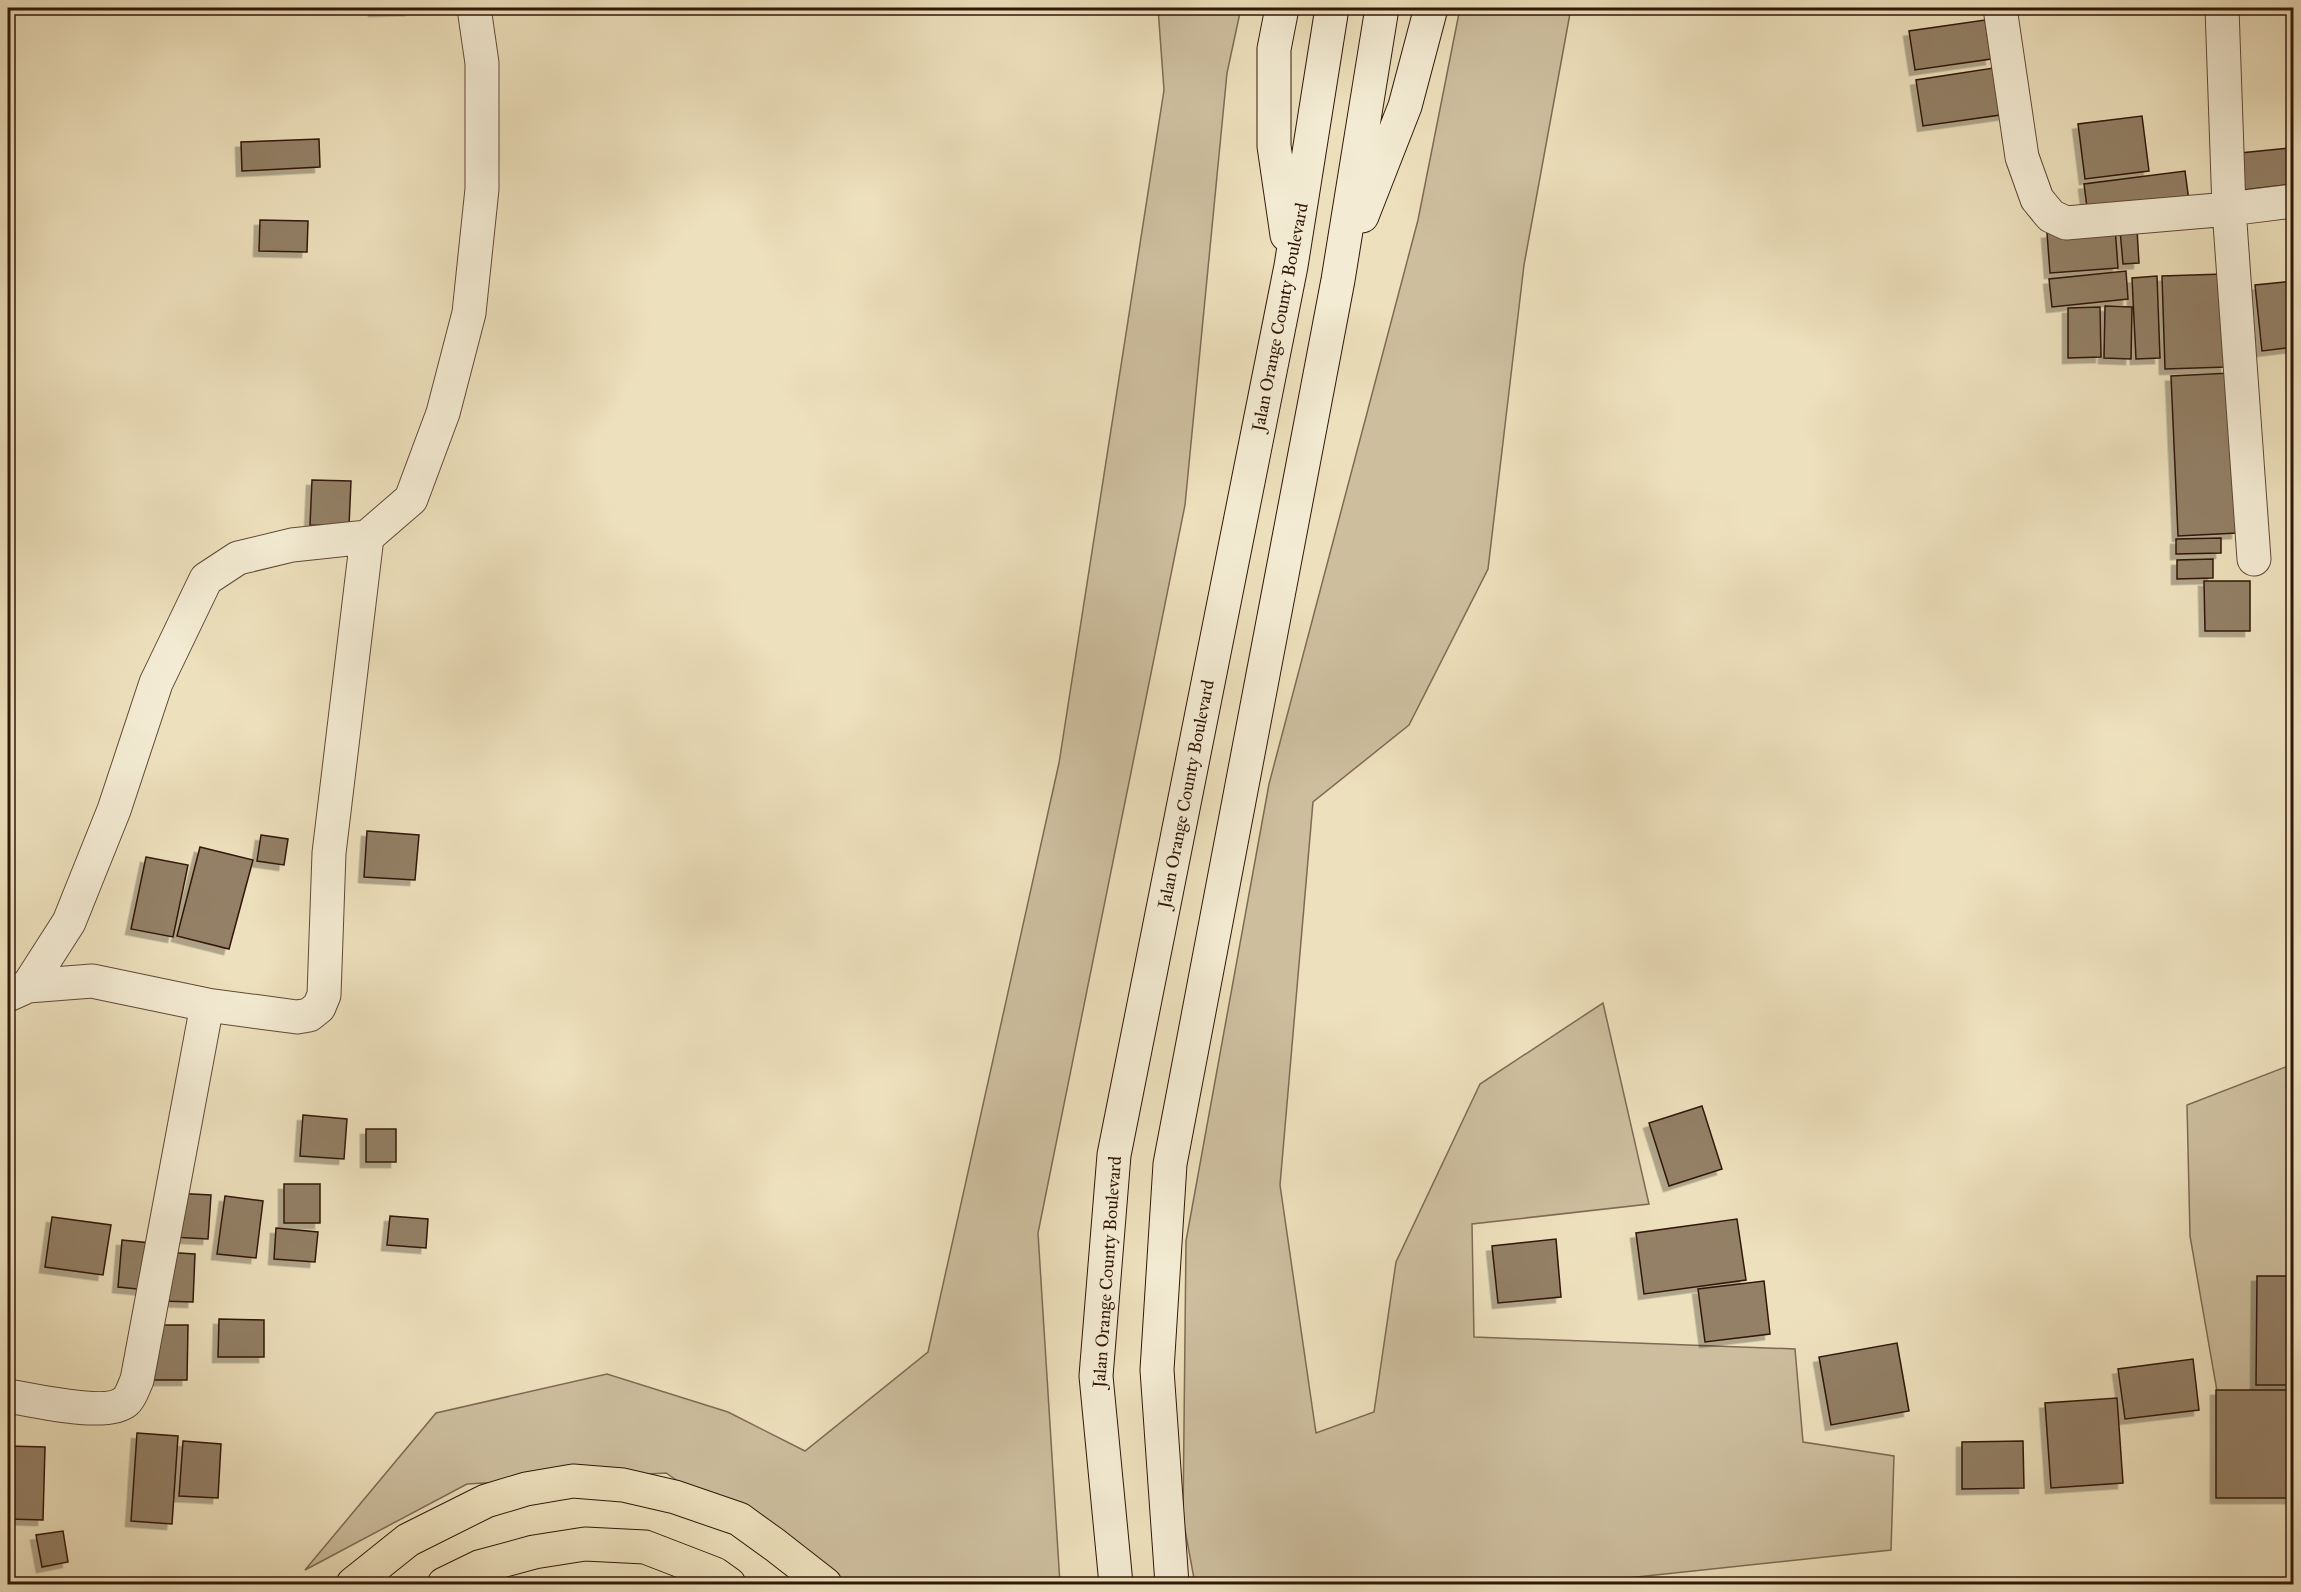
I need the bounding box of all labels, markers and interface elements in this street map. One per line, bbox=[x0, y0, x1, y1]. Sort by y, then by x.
street label: Jalan Orange County Boulevard bbox=[1247, 201, 1314, 435]
street label: Jalan Orange County Boulevard bbox=[1153, 678, 1220, 912]
street label: Jalan Orange County Boulevard bbox=[1088, 1155, 1127, 1391]

